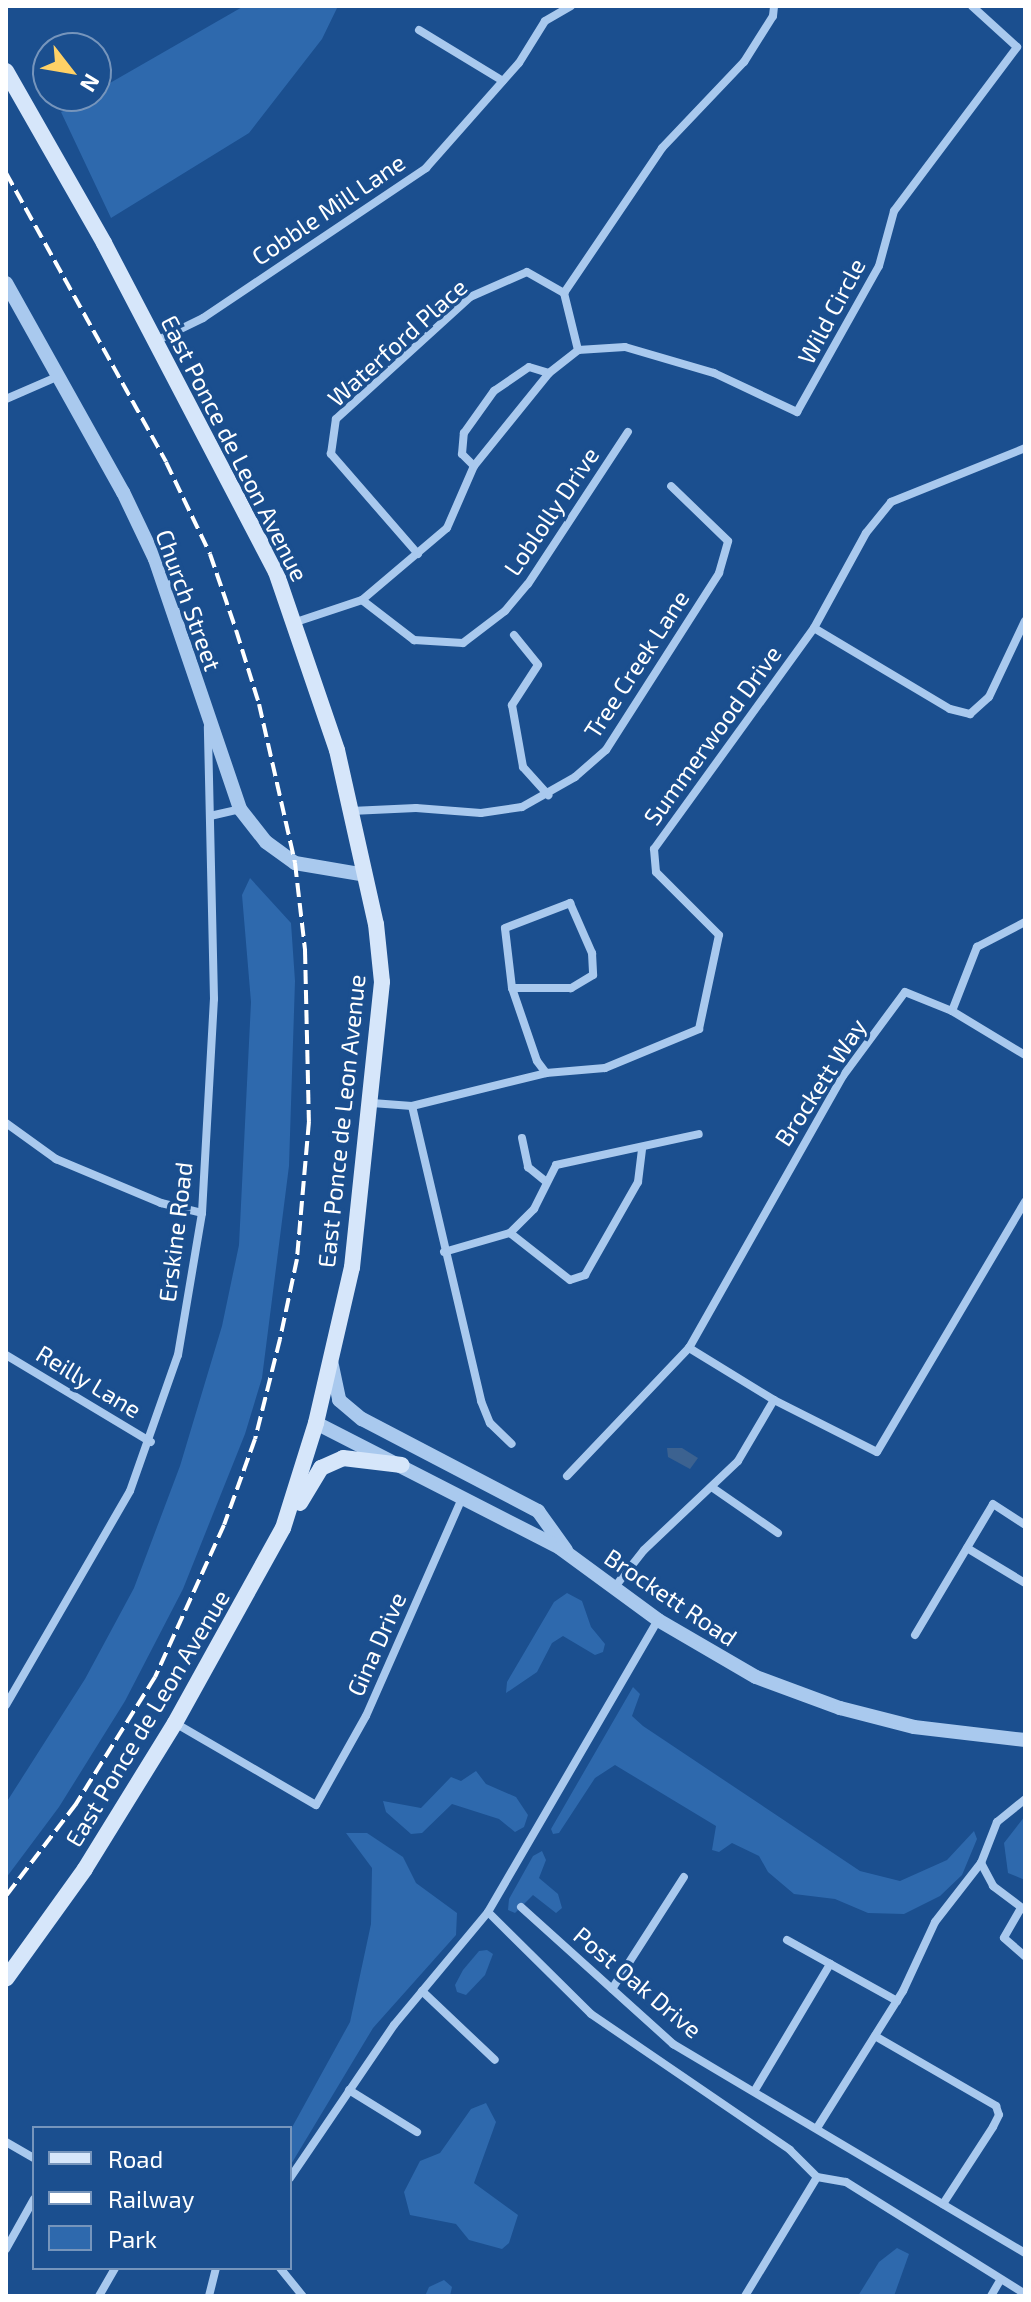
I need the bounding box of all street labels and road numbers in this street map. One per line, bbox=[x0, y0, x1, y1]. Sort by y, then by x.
street label: Cobble Mill Lane bbox=[246, 147, 410, 271]
street label: Wild Circle bbox=[791, 253, 871, 369]
street label: Waterford Place bbox=[322, 272, 472, 412]
street label: East Ponce de Leon Avenue bbox=[155, 310, 315, 586]
street label: Loblolly Drive bbox=[497, 441, 605, 581]
street label: Church Street bbox=[150, 525, 228, 675]
street label: Tree Creek Lane bbox=[577, 585, 695, 743]
street label: Summerwood Drive bbox=[637, 640, 787, 830]
street label: East Ponce de Leon Avenue bbox=[311, 973, 371, 1269]
street label: Brockett Way bbox=[768, 1013, 872, 1151]
street label: Erskine Road bbox=[152, 1160, 198, 1304]
street label: Reilly Lane bbox=[31, 1338, 147, 1424]
street label: Brockett Road bbox=[599, 1542, 743, 1652]
street label: East Ponce de Leon Avenue bbox=[59, 1584, 235, 1852]
street label: Gina Drive bbox=[340, 1588, 412, 1700]
street label: Post Oak Drive bbox=[568, 1920, 708, 2044]

